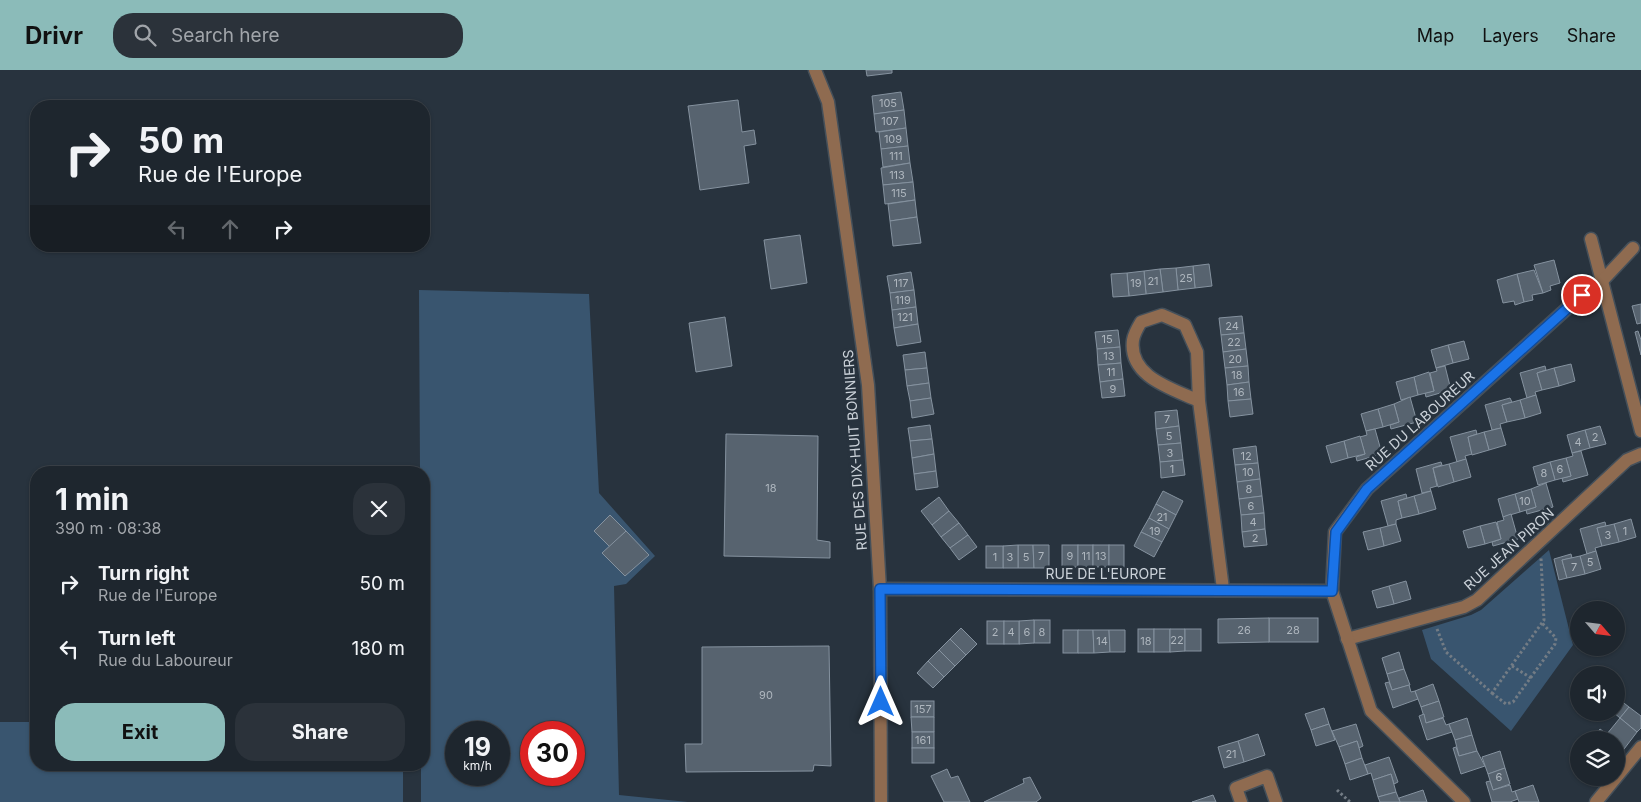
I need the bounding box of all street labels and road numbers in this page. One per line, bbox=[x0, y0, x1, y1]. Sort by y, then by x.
street label: RUE DES DIX-HUIT BONNIERS bbox=[839, 349, 870, 551]
street label: RUE DU LABOUREUR bbox=[1362, 367, 1478, 474]
street label: RUE JEAN PIRON bbox=[1460, 504, 1557, 594]
street label: RUE DE L'EUROPE bbox=[1046, 565, 1166, 582]

